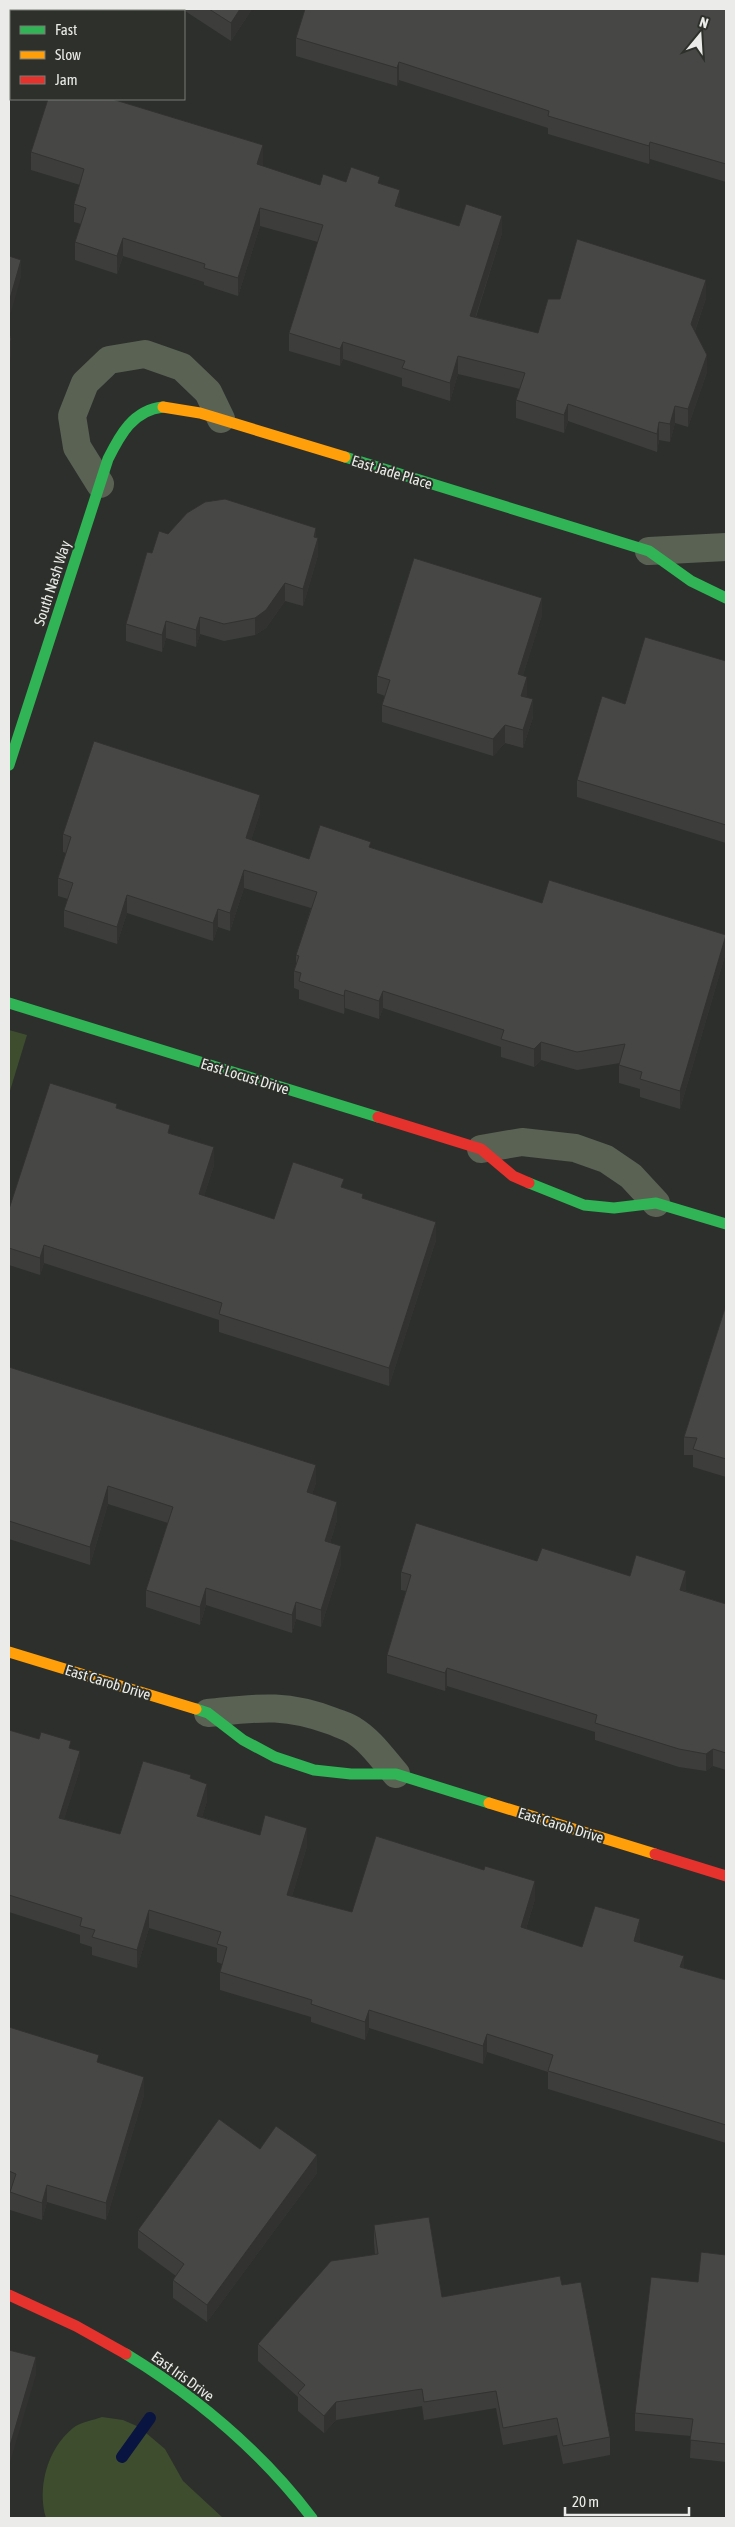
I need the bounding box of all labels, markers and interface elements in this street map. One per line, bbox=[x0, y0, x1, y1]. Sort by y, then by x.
legend bbox=[10, 10, 185, 100]
north arrow bbox=[675, 10, 725, 60]
text: N bbox=[698, 14, 710, 32]
text: Fast bbox=[55, 21, 77, 38]
text: Slow bbox=[55, 46, 81, 63]
text: Jam bbox=[55, 71, 78, 88]
street label: East Jade Place bbox=[350, 452, 435, 492]
street label: South Nash Way bbox=[30, 538, 74, 628]
street label: East Locust Drive bbox=[199, 1054, 291, 1098]
street label: East Carob Drive bbox=[63, 1661, 153, 1703]
street label: East Carob Drive bbox=[516, 1804, 606, 1846]
street label: East Iris Drive bbox=[148, 2348, 218, 2405]
scale bar bbox=[565, 2484, 689, 2516]
text: 20 m bbox=[572, 2493, 599, 2510]

